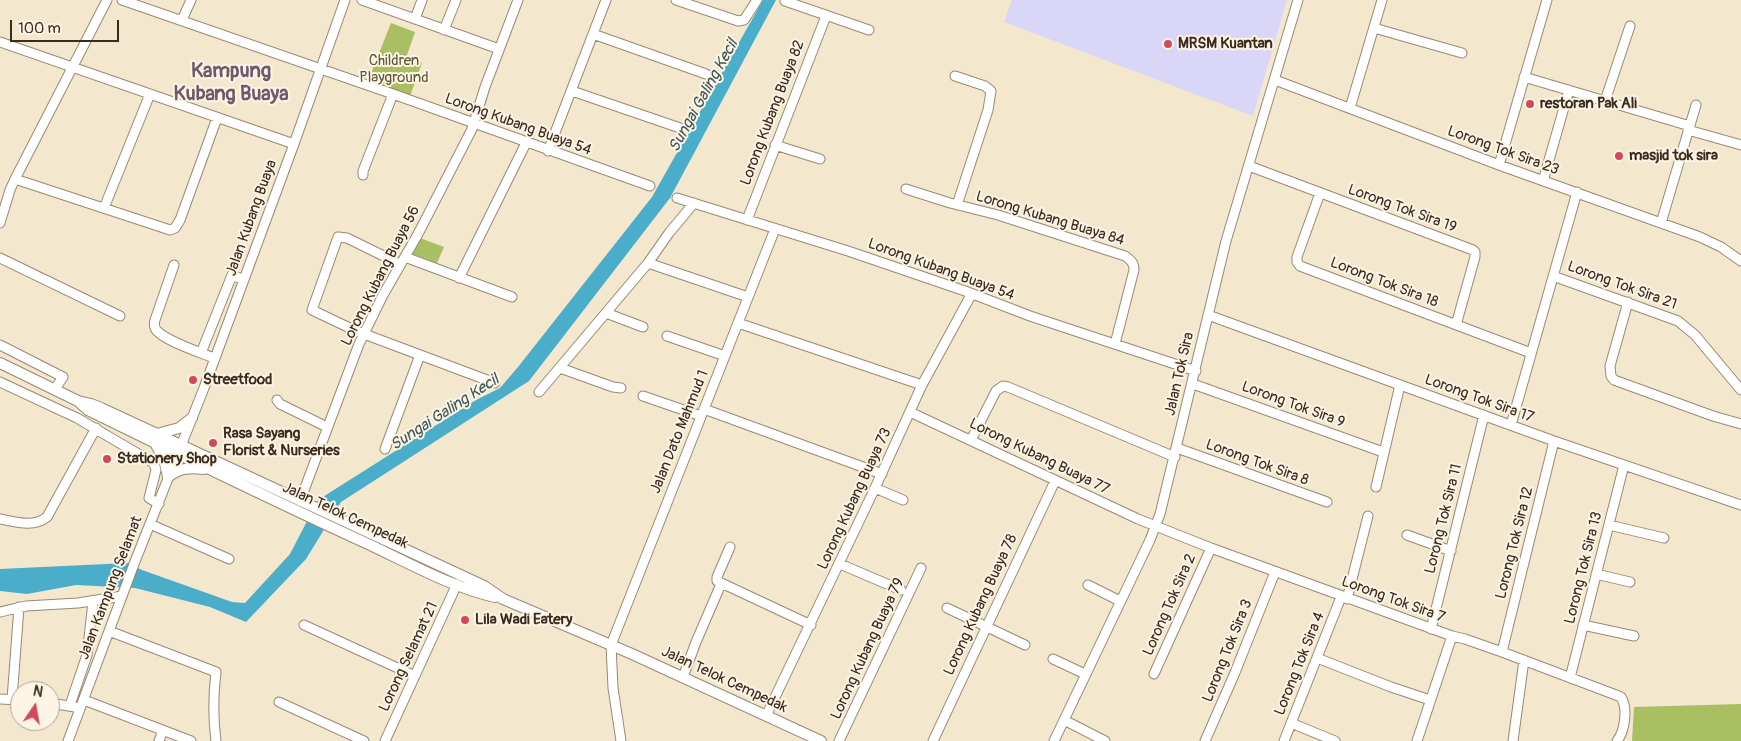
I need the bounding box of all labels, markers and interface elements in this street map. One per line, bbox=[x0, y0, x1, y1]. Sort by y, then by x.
scale bar bbox=[12, 10, 121, 42]
text: 100 m bbox=[18, 19, 61, 38]
place label: MRSM Kuantan bbox=[1178, 35, 1273, 53]
water label: Sungai Galing Kecil bbox=[665, 36, 743, 156]
street label: Lorong Kubang Buaya 82 bbox=[737, 38, 809, 188]
marker: MRSM Kuantan bbox=[1162, 38, 1174, 50]
park label: Children Playground bbox=[359, 52, 429, 87]
district label: Kampung Kubang Buaya bbox=[174, 60, 288, 107]
street label: Lorong Kubang Buaya 54 bbox=[442, 90, 594, 160]
place label: restoran Pak Ali bbox=[1540, 95, 1637, 113]
marker: restoran Pak Ali bbox=[1524, 98, 1536, 110]
street label: Lorong Tok Sira 23 bbox=[1445, 122, 1561, 180]
place label: masjid tok sira bbox=[1629, 147, 1718, 165]
marker: masjid tok sira bbox=[1613, 150, 1625, 162]
street label: Jalan Kubang Buaya bbox=[223, 158, 281, 278]
street label: Lorong Tok Sira 19 bbox=[1345, 181, 1459, 237]
street label: Lorong Kubang Buaya 84 bbox=[974, 188, 1126, 250]
street label: Lorong Kubang Buaya 56 bbox=[338, 203, 424, 349]
street label: Lorong Kubang Buaya 54 bbox=[865, 235, 1017, 305]
street label: Lorong Tok Sira 18 bbox=[1327, 254, 1441, 312]
street label: Lorong Tok Sira 21 bbox=[1565, 258, 1679, 314]
street label: Jalan Tok Sira bbox=[1162, 331, 1198, 417]
street label: Jalan Dato Mahmud 1 bbox=[647, 368, 713, 496]
place label: Streetfood bbox=[203, 371, 272, 389]
water label: Sungai Galing Kecil bbox=[387, 371, 503, 455]
street label: Lorong Tok Sira 17 bbox=[1422, 371, 1536, 427]
marker: Streetfood bbox=[187, 374, 199, 386]
street label: Lorong Tok Sira 9 bbox=[1239, 378, 1347, 432]
street label: Lorong Kubang Buaya 77 bbox=[966, 415, 1112, 499]
place label: Rasa Sayang Florist & Nurseries bbox=[223, 425, 340, 460]
street label: Lorong Kubang Buaya 73 bbox=[814, 425, 896, 573]
street label: Lorong Tok Sira 8 bbox=[1203, 436, 1311, 490]
marker: Rasa Sayang Florist & Nurseries bbox=[207, 437, 219, 449]
place label: Stationery Shop bbox=[117, 450, 217, 468]
marker: Stationery Shop bbox=[101, 453, 113, 465]
street label: Lorong Tok Sira 11 bbox=[1422, 462, 1466, 576]
street label: Jalan Telok Cempedak bbox=[279, 479, 411, 553]
street label: Lorong Tok Sira 12 bbox=[1492, 485, 1538, 601]
street label: Lorong Tok Sira 13 bbox=[1561, 510, 1607, 626]
street label: Jalan Kampung Selamat bbox=[75, 514, 147, 662]
street label: Lorong Kubang Buaya 78 bbox=[940, 532, 1022, 678]
street label: Lorong Tok Sira 2 bbox=[1140, 551, 1200, 659]
street label: Lorong Tok Sira 7 bbox=[1339, 573, 1447, 627]
street label: Lorong Kubang Buaya 79 bbox=[827, 575, 909, 723]
street label: Lorong Tok Sira 3 bbox=[1199, 597, 1257, 705]
street label: Lorong Selamat 21 bbox=[376, 599, 442, 715]
street label: Lorong Tok Sira 4 bbox=[1271, 610, 1329, 718]
place label: Lila Wadi Eatery bbox=[475, 611, 573, 629]
marker: Lila Wadi Eatery bbox=[459, 614, 471, 626]
street label: Jalan Telok Cempedak bbox=[658, 643, 790, 717]
north arrow bbox=[10, 681, 60, 731]
text: N bbox=[32, 683, 44, 701]

